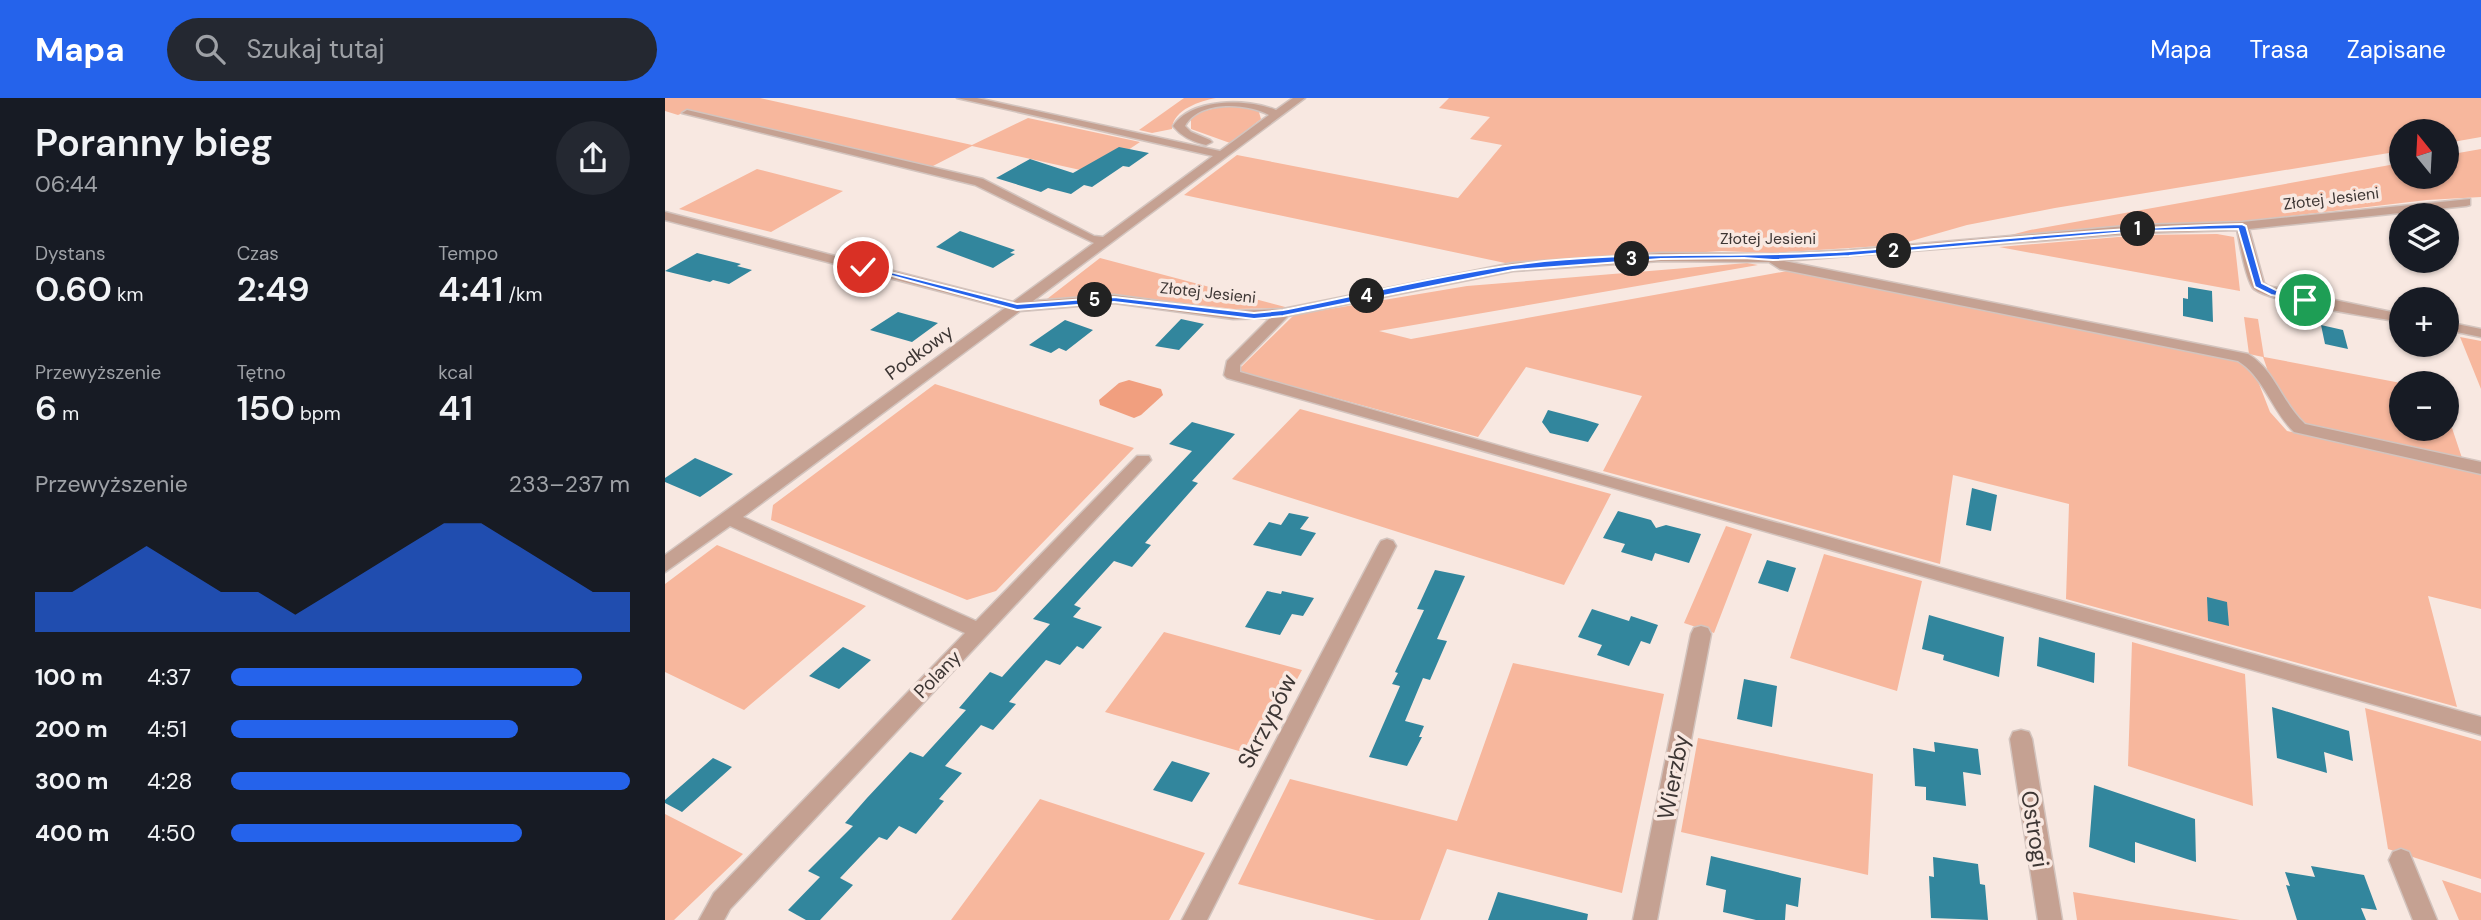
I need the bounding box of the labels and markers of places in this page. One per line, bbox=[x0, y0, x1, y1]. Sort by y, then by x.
pin: 1 bbox=[2121, 212, 2155, 246]
pin: 2 bbox=[1877, 234, 1911, 268]
pin bbox=[833, 237, 893, 297]
pin: 3 bbox=[1615, 242, 1649, 276]
pin bbox=[2275, 270, 2335, 330]
pin: 4 bbox=[1349, 278, 1385, 314]
pin: 5 bbox=[1077, 282, 1113, 318]

